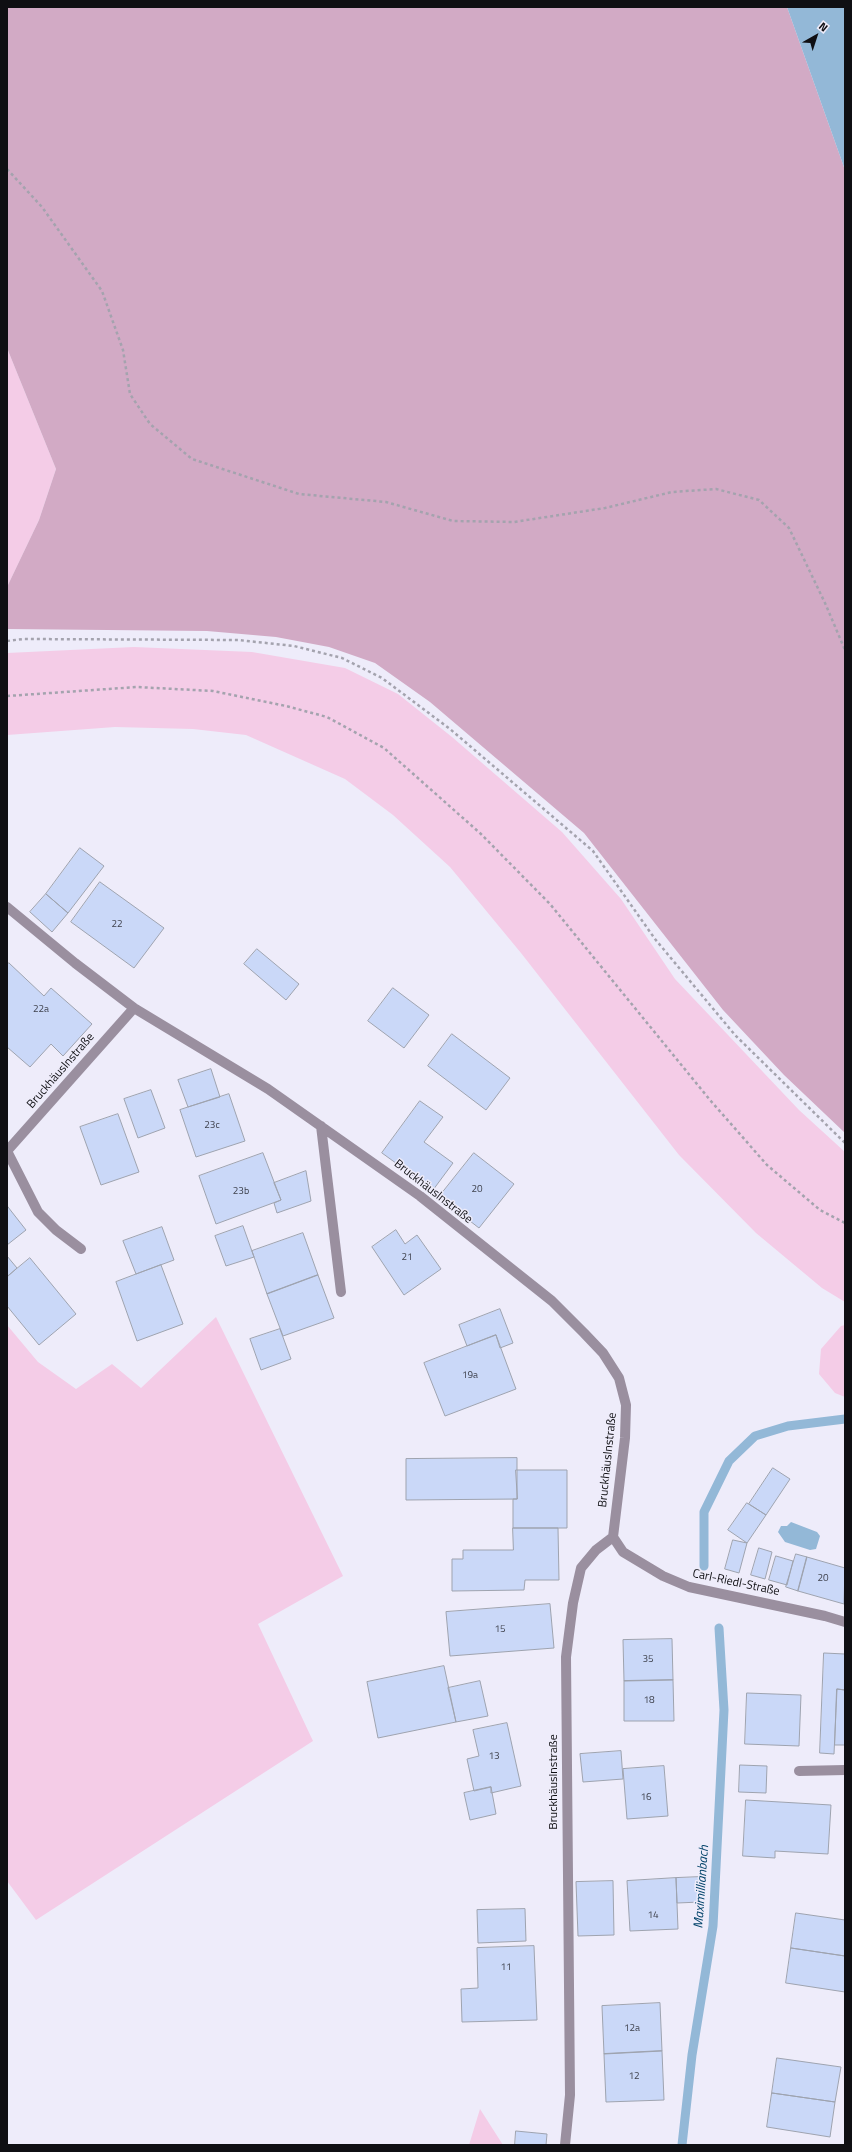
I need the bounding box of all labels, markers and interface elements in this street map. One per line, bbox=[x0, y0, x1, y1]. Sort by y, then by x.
north arrow bbox=[796, 16, 836, 56]
text: N bbox=[816, 18, 832, 35]
house number: 22 bbox=[111, 919, 123, 931]
house number: 22a bbox=[33, 1004, 49, 1016]
street label: Bruckhäuslnstraße bbox=[24, 1030, 98, 1112]
house number: 23c bbox=[204, 1120, 220, 1132]
street label: Bruckhäuslnstraße bbox=[391, 1157, 475, 1227]
house number: 20 bbox=[471, 1184, 483, 1196]
house number: 23b bbox=[233, 1186, 249, 1198]
house number: 21 bbox=[401, 1252, 413, 1264]
house number: 19a bbox=[462, 1370, 478, 1382]
street label: Bruckhäuslnstraße bbox=[596, 1412, 620, 1508]
street label: Carl-Riedl-Straße bbox=[691, 1567, 781, 1599]
house number: 20 bbox=[817, 1573, 829, 1585]
house number: 15 bbox=[494, 1624, 506, 1636]
house number: 35 bbox=[642, 1654, 654, 1666]
house number: 18 bbox=[643, 1695, 655, 1707]
street label: Bruckhäuslnstraße bbox=[547, 1734, 561, 1830]
house number: 13 bbox=[488, 1751, 500, 1763]
house number: 16 bbox=[640, 1792, 652, 1804]
water label: Maximillianbach bbox=[691, 1845, 713, 1929]
house number: 14 bbox=[647, 1910, 659, 1922]
house number: 11 bbox=[500, 1962, 512, 1974]
house number: 12a bbox=[624, 2023, 640, 2035]
house number: 12 bbox=[628, 2071, 640, 2083]

